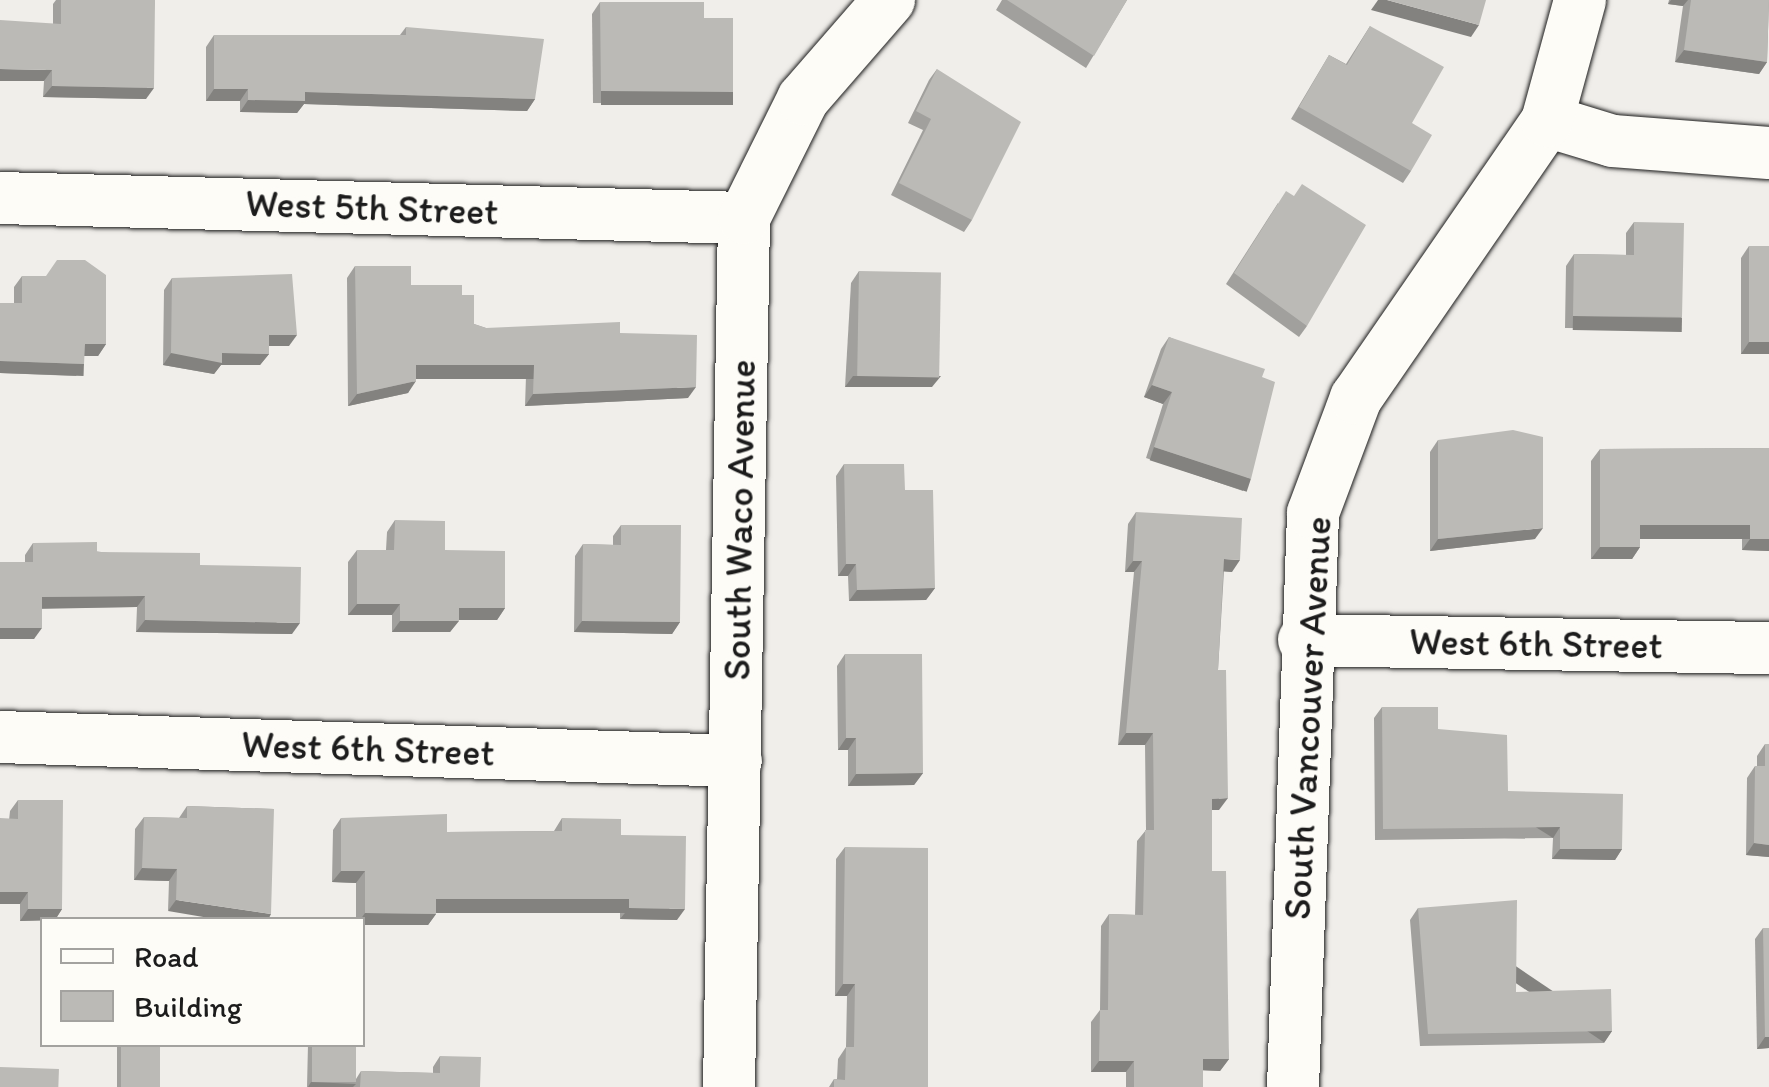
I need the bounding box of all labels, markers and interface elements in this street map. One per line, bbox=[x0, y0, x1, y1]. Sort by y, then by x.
street label: West 5th Street bbox=[245, 181, 499, 235]
street label: South Waco Avenue bbox=[714, 360, 766, 680]
street label: South Vancouver Avenue bbox=[1275, 516, 1341, 920]
street label: West 6th Street bbox=[1410, 619, 1662, 669]
street label: West 6th Street bbox=[241, 722, 495, 776]
legend bbox=[40, 917, 365, 1047]
text: Road bbox=[134, 938, 199, 975]
text: Building bbox=[134, 988, 242, 1025]

